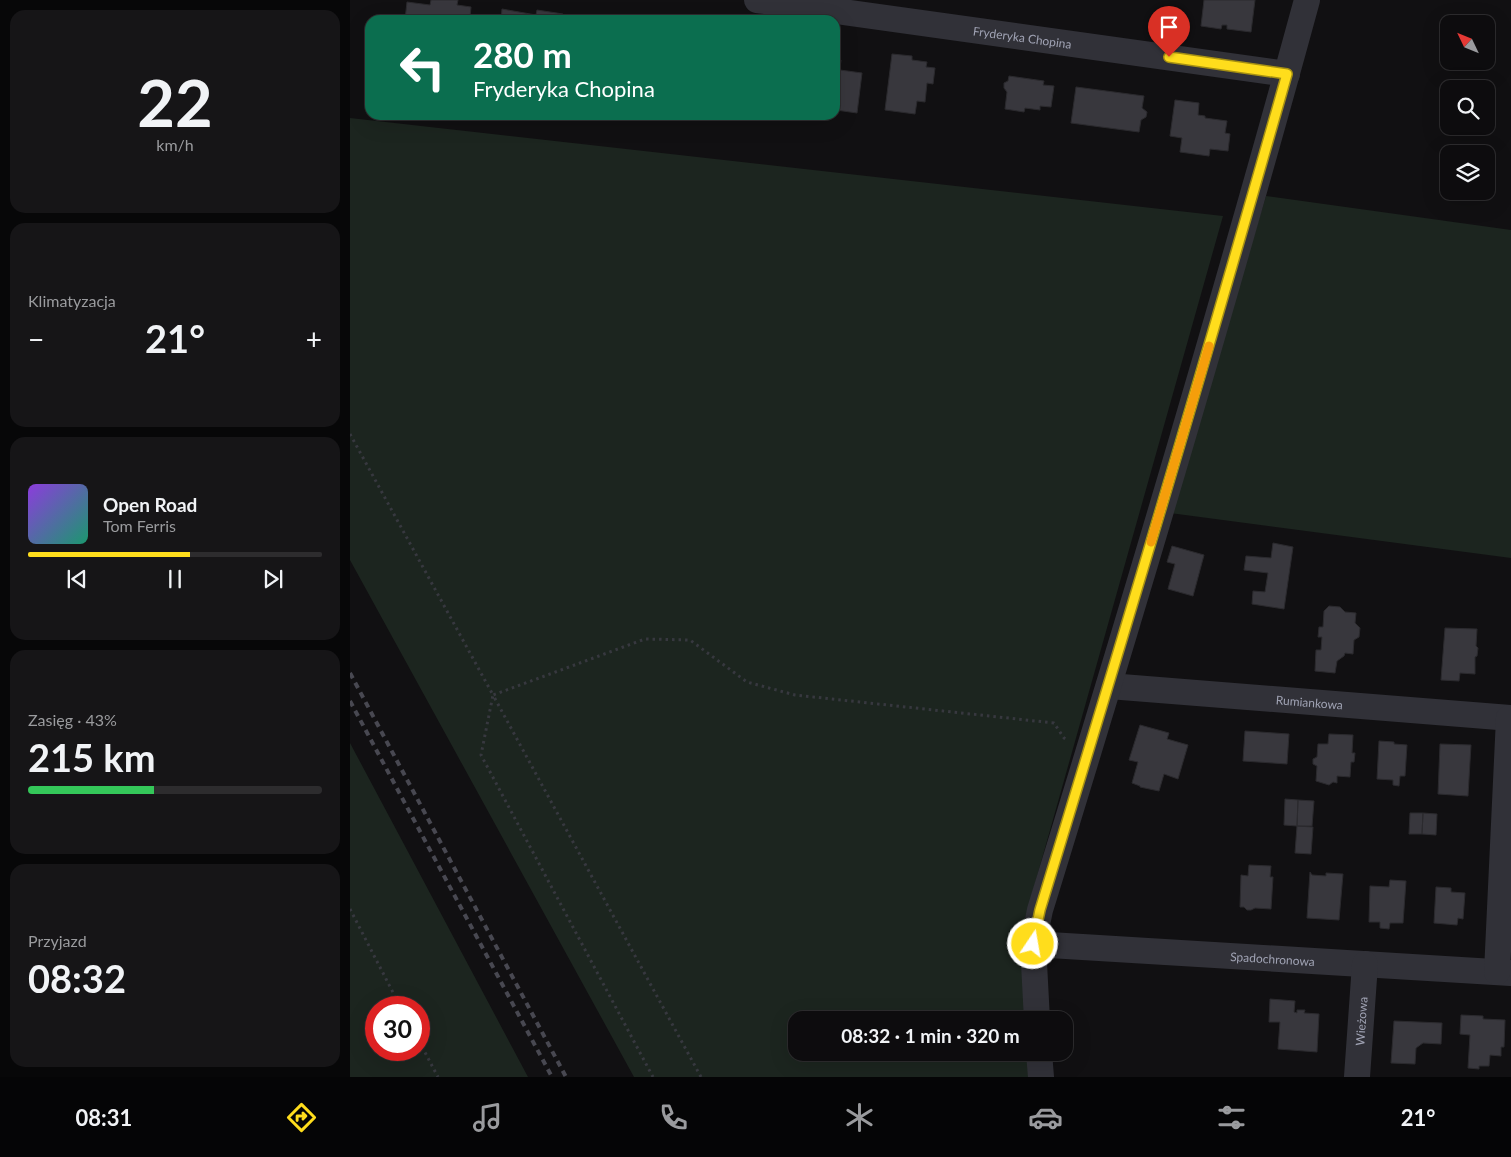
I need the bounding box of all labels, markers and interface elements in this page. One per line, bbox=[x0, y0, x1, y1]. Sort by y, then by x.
pin bbox=[1148, 6, 1190, 57]
icon: arrive bbox=[1155, 13, 1183, 41]
north arrow bbox=[1440, 15, 1495, 70]
map controls bbox=[1440, 15, 1495, 200]
street label: Fryderyka Chopina bbox=[972, 23, 1073, 51]
text: 280 m bbox=[473, 33, 572, 75]
icon: left bbox=[390, 35, 455, 100]
text: 22 bbox=[137, 63, 213, 141]
text: Fryderyka Chopina bbox=[473, 75, 655, 102]
button: search bbox=[1440, 80, 1495, 135]
text: km/h bbox=[156, 135, 194, 154]
button: layers bbox=[1440, 145, 1495, 200]
text: Klimatyzacja bbox=[28, 291, 116, 310]
text: 21° bbox=[145, 315, 205, 361]
text: − bbox=[28, 322, 44, 356]
text: + bbox=[306, 322, 322, 356]
text: Open Road bbox=[103, 493, 197, 516]
text: Tom Ferris bbox=[103, 516, 176, 535]
icon: previous bbox=[63, 565, 91, 593]
icon: pause bbox=[161, 565, 189, 593]
icon: next bbox=[259, 565, 287, 593]
street label: Rumiankowa bbox=[1275, 692, 1344, 712]
text: Zasięg · 43% bbox=[28, 710, 117, 729]
text: 215 km bbox=[28, 734, 156, 780]
position arrow bbox=[1006, 917, 1058, 969]
text: Przyjazd bbox=[28, 931, 87, 950]
street label: Spadochronowa bbox=[1230, 948, 1315, 969]
text: 08:32 bbox=[28, 955, 126, 1001]
speed limit sign: 30 bbox=[365, 996, 430, 1061]
street label: Wieżowa bbox=[1352, 996, 1370, 1046]
text: 08:32 · 1 min · 320 m bbox=[841, 1024, 1020, 1047]
icon: directions bbox=[284, 1100, 319, 1135]
icon: music bbox=[470, 1100, 505, 1135]
icon: phone bbox=[656, 1100, 691, 1135]
icon: climate bbox=[842, 1100, 877, 1135]
icon: car bbox=[1028, 1100, 1063, 1135]
icon: filters bbox=[1214, 1100, 1249, 1135]
text: 08:31 bbox=[76, 1104, 132, 1131]
text: 21° bbox=[1401, 1104, 1435, 1131]

